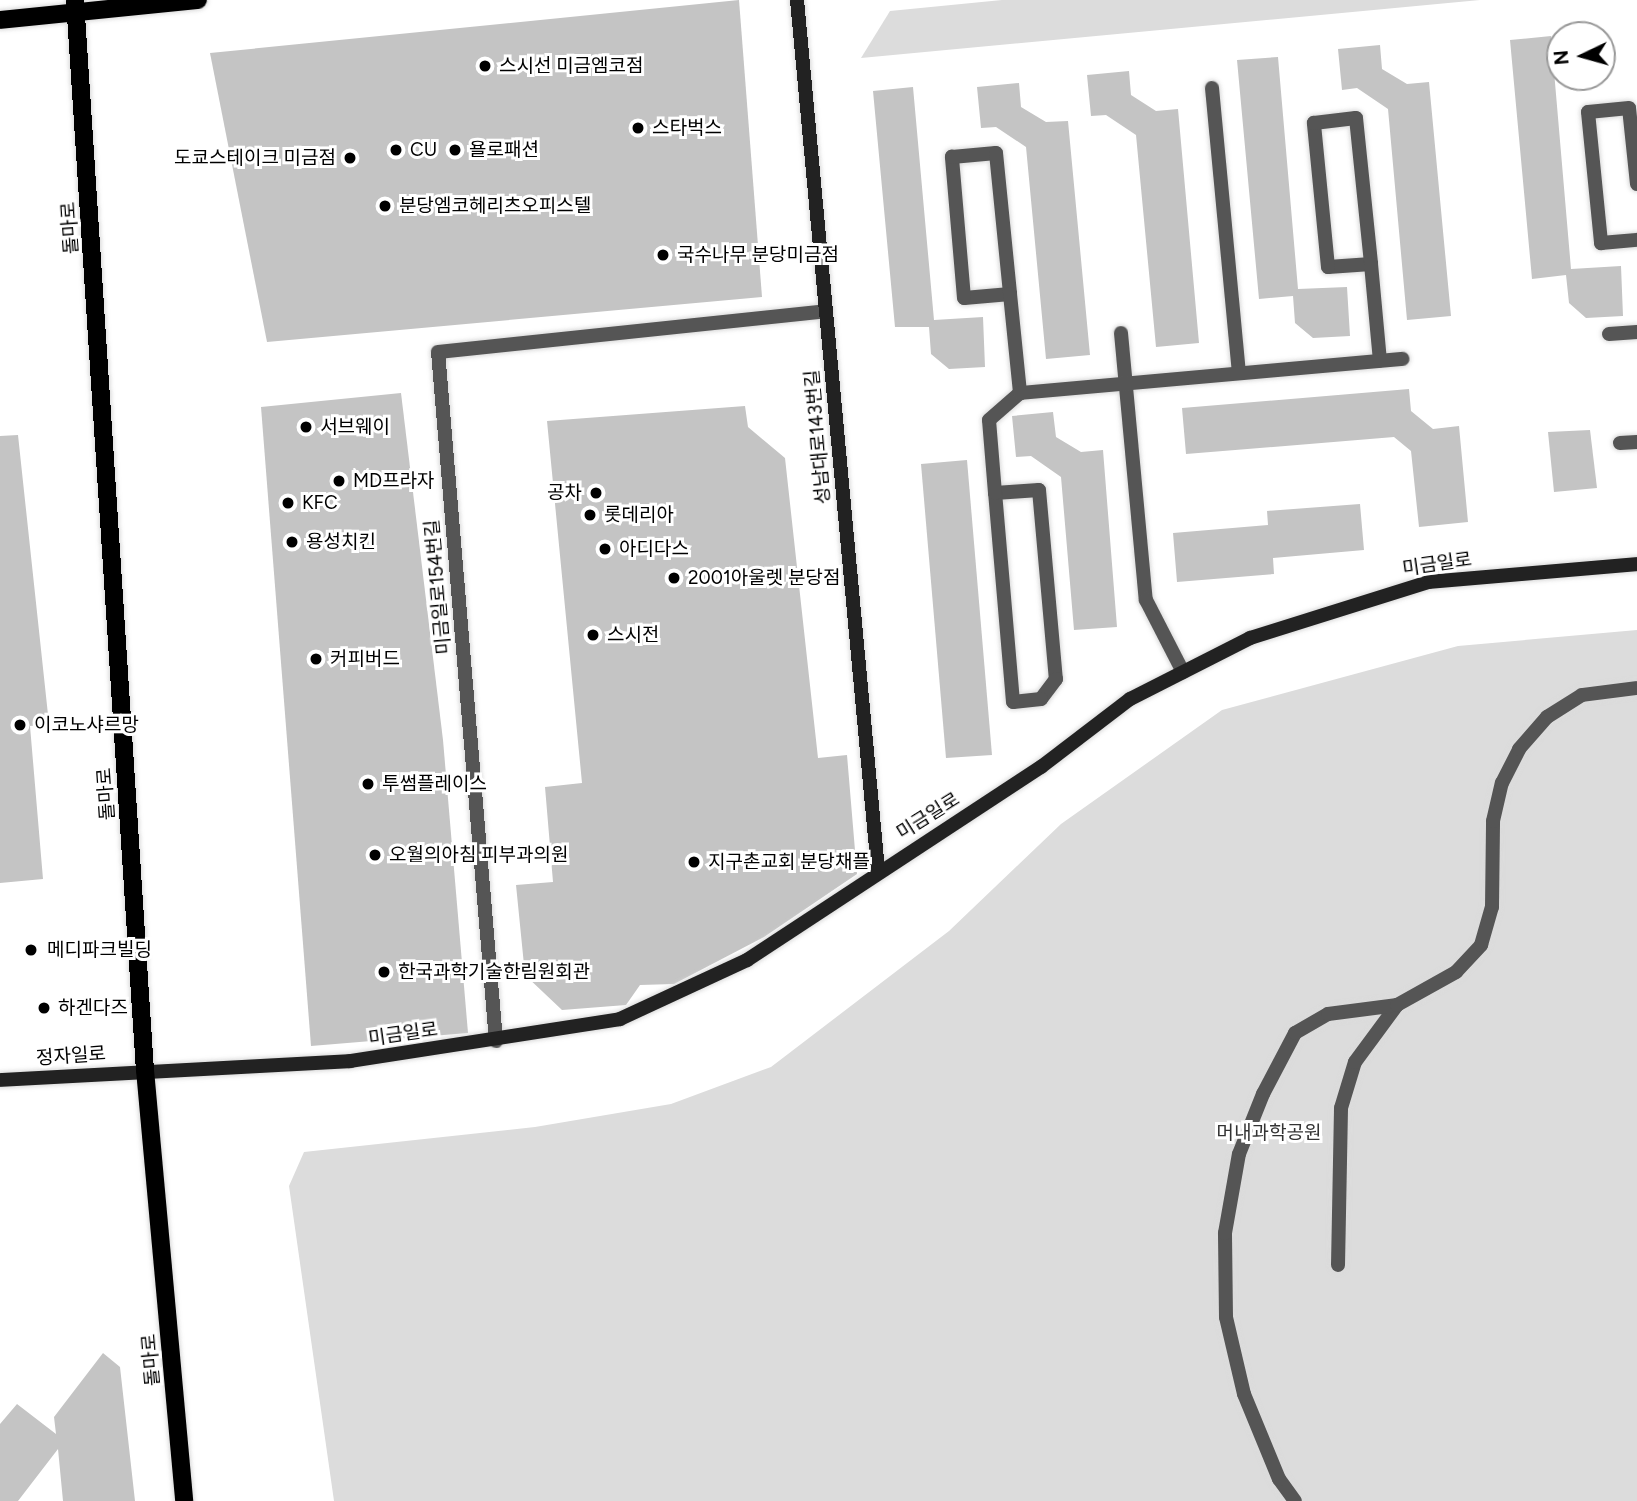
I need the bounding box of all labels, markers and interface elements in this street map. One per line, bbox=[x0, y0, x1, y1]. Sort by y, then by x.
north arrow bbox=[1546, 21, 1616, 91]
text: N bbox=[1549, 49, 1574, 66]
place label: 스시선 미금엠코점 bbox=[499, 55, 644, 77]
marker: 스시선 미금엠코점 bbox=[477, 58, 493, 74]
place label: 스타벅스 bbox=[652, 117, 722, 139]
marker: 스타벅스 bbox=[630, 120, 646, 136]
place label: CU bbox=[410, 139, 437, 161]
place label: 욜로패션 bbox=[469, 139, 539, 161]
marker: CU bbox=[388, 142, 404, 158]
marker: 욜로패션 bbox=[447, 142, 463, 158]
place label: 도쿄스테이크 미금점 bbox=[174, 147, 336, 169]
marker: 도쿄스테이크 미금점 bbox=[342, 150, 358, 166]
place label: 분당엠코헤리츠오피스텔 bbox=[399, 195, 591, 217]
marker: 분당엠코헤리츠오피스텔 bbox=[377, 198, 393, 214]
street label: 돌마로 bbox=[57, 201, 83, 255]
place label: 국수나무 분당미금점 bbox=[677, 244, 839, 266]
marker: 국수나무 분당미금점 bbox=[655, 247, 671, 263]
street label: 성남대로143번길 bbox=[801, 369, 835, 505]
place label: 서브웨이 bbox=[320, 416, 390, 438]
marker: 서브웨이 bbox=[298, 419, 314, 435]
place label: MD프라자 bbox=[353, 470, 435, 492]
marker: MD프라자 bbox=[331, 473, 347, 489]
place label: 공차 bbox=[547, 482, 582, 504]
marker: 공차 bbox=[588, 485, 604, 501]
place label: KFC bbox=[302, 492, 338, 514]
marker: KFC bbox=[280, 495, 296, 511]
place label: 롯데리아 bbox=[604, 504, 674, 526]
marker: 롯데리아 bbox=[582, 507, 598, 523]
street label: 미금일로154번길 bbox=[421, 519, 455, 655]
place label: 용성치킨 bbox=[306, 531, 376, 553]
marker: 용성치킨 bbox=[284, 534, 300, 550]
place label: 아디다스 bbox=[619, 538, 689, 560]
marker: 아디다스 bbox=[597, 541, 613, 557]
street label: 미금일로 bbox=[1401, 548, 1473, 580]
place label: 2001아울렛 분당점 bbox=[688, 567, 840, 589]
marker: 2001아울렛 분당점 bbox=[666, 570, 682, 586]
place label: 스시전 bbox=[607, 624, 659, 646]
marker: 스시전 bbox=[585, 627, 601, 643]
place label: 커피버드 bbox=[330, 648, 400, 670]
marker: 커피버드 bbox=[308, 651, 324, 667]
place label: 이코노샤르망 bbox=[34, 714, 139, 736]
marker: 이코노샤르망 bbox=[12, 717, 28, 733]
street label: 돌마로 bbox=[93, 767, 119, 821]
place label: 투썸플레이스 bbox=[382, 773, 487, 795]
marker: 투썸플레이스 bbox=[360, 776, 376, 792]
street label: 미금일로 bbox=[892, 788, 964, 844]
place label: 오월의아침 피부과의원 bbox=[389, 844, 568, 866]
marker: 오월의아침 피부과의원 bbox=[367, 847, 383, 863]
place label: 지구촌교회 분당채플 bbox=[708, 851, 870, 873]
marker: 지구촌교회 분당채플 bbox=[686, 854, 702, 870]
place label: 메디파크빌딩 bbox=[47, 939, 152, 961]
marker: 메디파크빌딩 bbox=[21, 940, 41, 960]
place label: 한국과학기술한림원회관 bbox=[398, 961, 590, 983]
marker: 한국과학기술한림원회관 bbox=[376, 964, 392, 980]
place label: 하겐다즈 bbox=[58, 997, 128, 1019]
marker: 하겐다즈 bbox=[36, 1000, 52, 1016]
street label: 미금일로 bbox=[367, 1018, 439, 1050]
street label: 정자일로 bbox=[35, 1042, 107, 1070]
park label: 머내과학공원 bbox=[1217, 1122, 1321, 1144]
street label: 돌마로 bbox=[137, 1333, 165, 1387]

